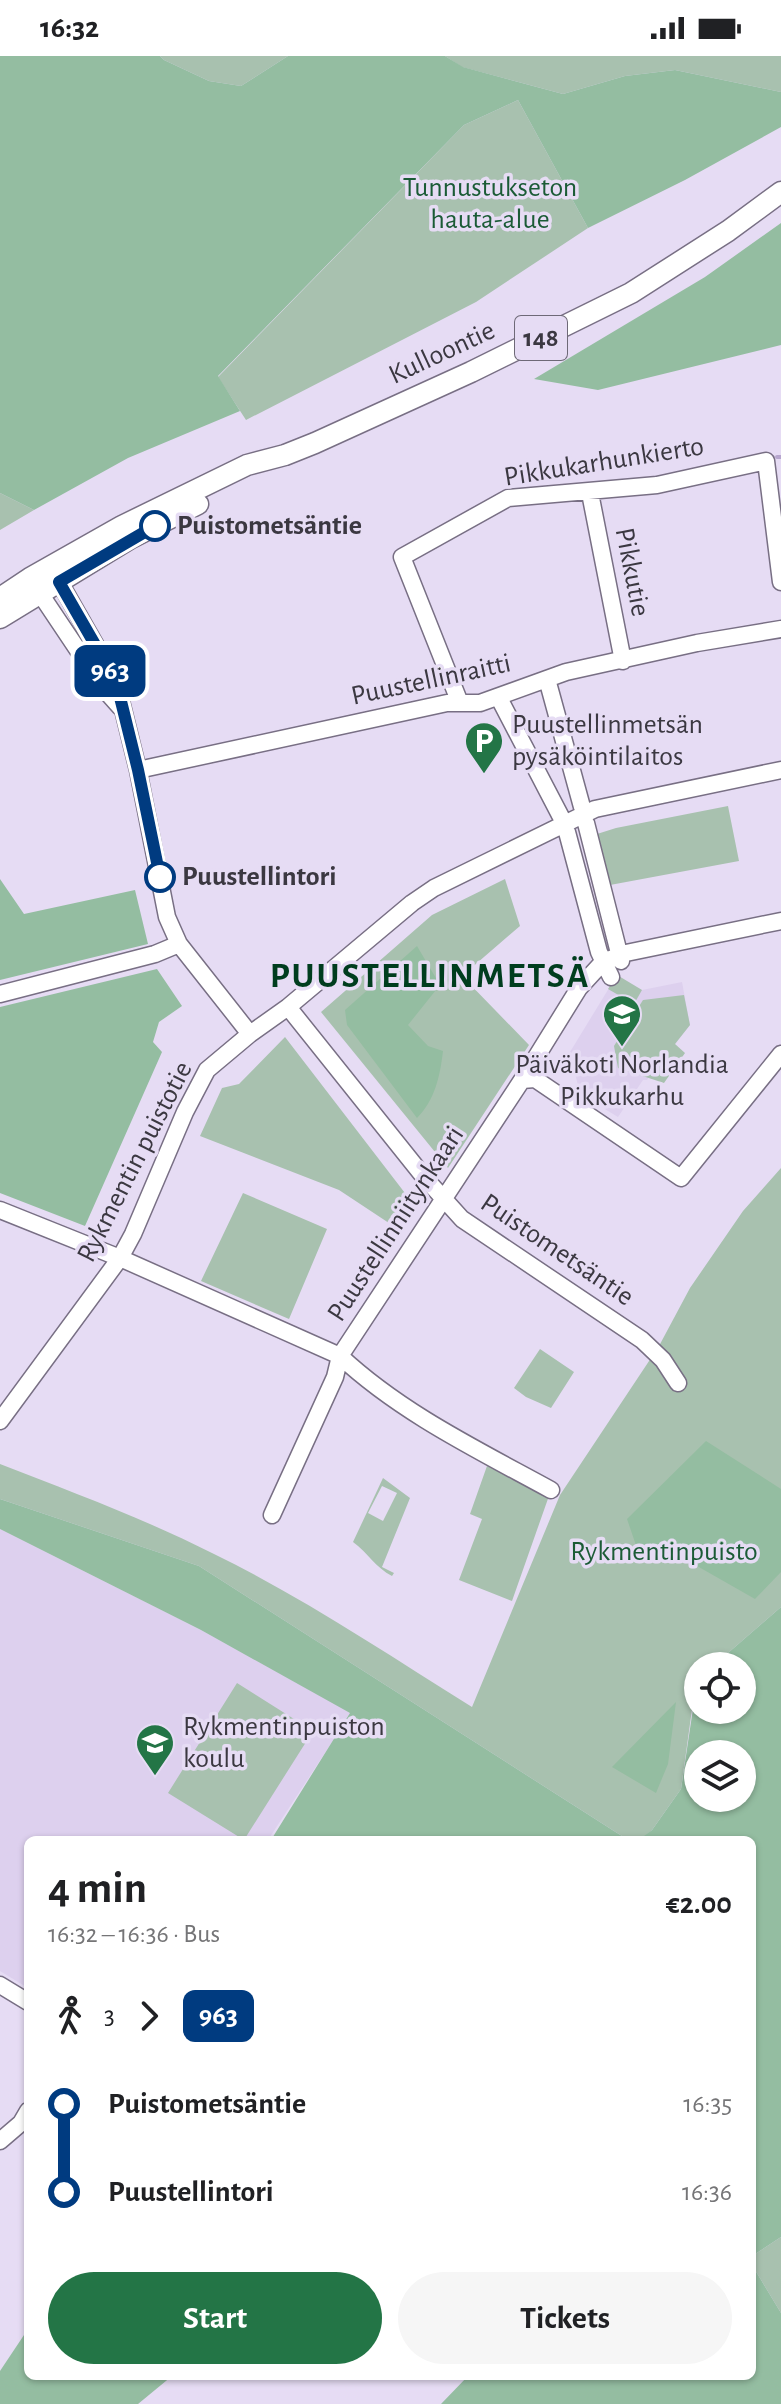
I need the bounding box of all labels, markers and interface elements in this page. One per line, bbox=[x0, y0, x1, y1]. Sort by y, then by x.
text: 16:32 bbox=[40, 13, 99, 43]
park label: Tunnustukseton hauta-alue bbox=[403, 174, 577, 234]
street label: Kulloontie bbox=[385, 316, 499, 390]
road number: 148 bbox=[515, 316, 567, 360]
street label: Pikkukarhunkierto bbox=[502, 432, 706, 492]
marker: Puistometsäntie bbox=[140, 511, 170, 541]
place label: Puistometsäntie bbox=[177, 512, 362, 540]
street label: Pikkutie bbox=[610, 525, 654, 619]
line badge: 963 bbox=[64, 645, 156, 697]
street label: Puustellinraitti bbox=[349, 649, 513, 711]
text: 963 bbox=[90, 657, 130, 685]
place label: Puustellinmetsän pysäköintilaitos bbox=[512, 711, 703, 771]
parking icon: Puustellinmetsän pysäköintilaitos bbox=[463, 720, 505, 775]
marker: Puustellintori bbox=[145, 862, 175, 892]
place label: Puustellintori bbox=[182, 863, 336, 891]
district label: PUUSTELLINMETSÄ bbox=[270, 956, 590, 994]
school or university icon: Päiväkoti Norlandia Pikkukarhu bbox=[601, 993, 643, 1048]
place label: Päiväkoti Norlandia Pikkukarhu bbox=[515, 1051, 729, 1111]
street label: Rykmentin puistotie bbox=[72, 1057, 198, 1267]
street label: Puustellinniitynkaari bbox=[323, 1121, 469, 1327]
street label: Puistometsäntie bbox=[475, 1189, 639, 1311]
park label: Rykmentinpuisto bbox=[570, 1538, 758, 1566]
map controls bbox=[684, 1652, 756, 1812]
button: locate bbox=[684, 1652, 756, 1724]
place label: Rykmentinpuiston koulu bbox=[183, 1713, 385, 1773]
school or university icon: Rykmentinpuiston koulu bbox=[134, 1722, 176, 1777]
button: layers bbox=[684, 1740, 756, 1812]
text: 4 min bbox=[48, 1867, 147, 1911]
text: €2.00 bbox=[666, 1889, 732, 1919]
text: 16:32 – 16:36 · Bus bbox=[48, 1921, 220, 1947]
icon: walk bbox=[48, 1994, 92, 2038]
icon: forward bbox=[127, 1994, 171, 2038]
text: 963 bbox=[199, 2002, 238, 2030]
text: 3 bbox=[104, 2003, 115, 2029]
text: Puistometsäntie bbox=[108, 2089, 306, 2119]
text: 16:35 bbox=[683, 2091, 732, 2117]
text: Puustellintori bbox=[108, 2177, 274, 2207]
text: 16:36 bbox=[682, 2179, 732, 2205]
button: Start bbox=[48, 2272, 382, 2364]
button: Tickets bbox=[398, 2272, 732, 2364]

